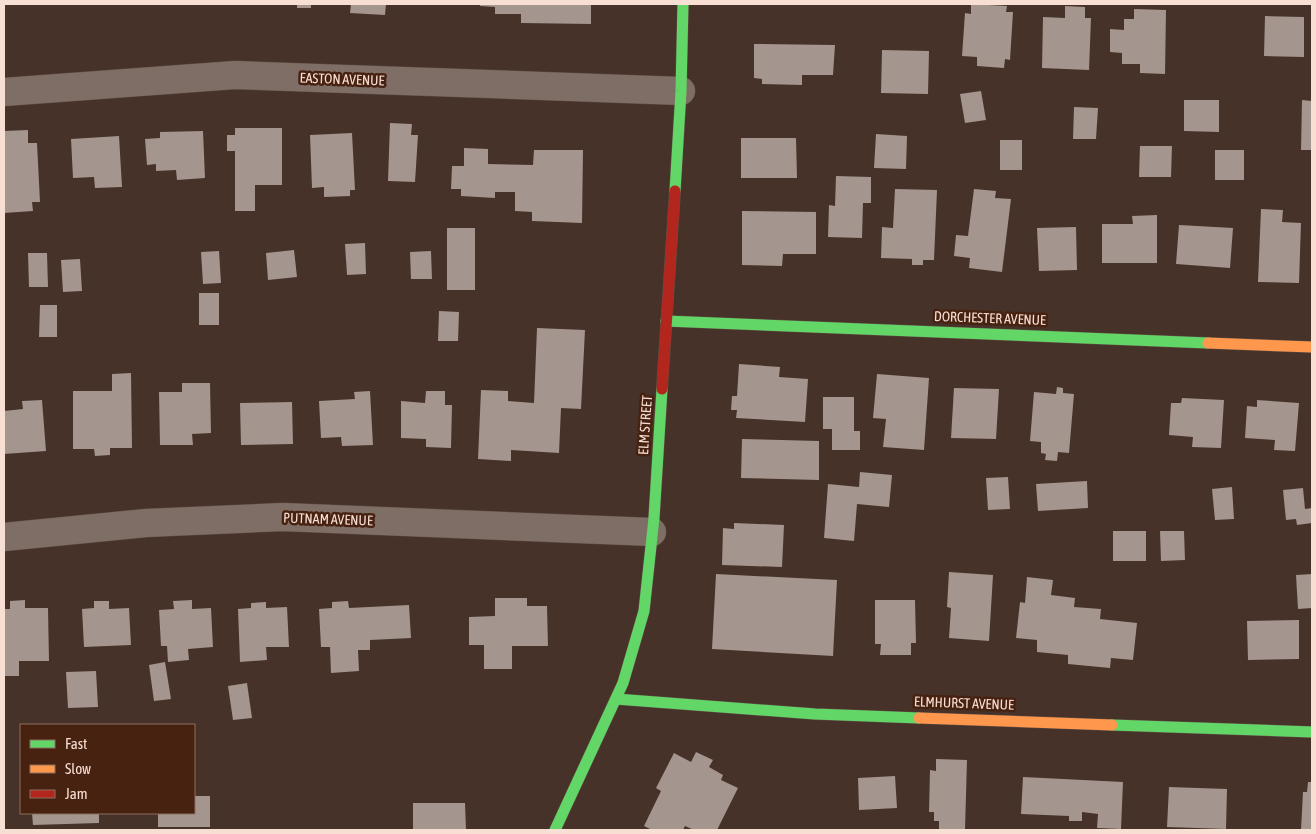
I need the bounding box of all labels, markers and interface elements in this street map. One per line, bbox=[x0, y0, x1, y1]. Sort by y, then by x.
street label: EASTON AVENUE bbox=[299, 70, 385, 88]
street label: DORCHESTER AVENUE bbox=[934, 308, 1046, 328]
street label: ELM STREET bbox=[635, 395, 655, 455]
street label: PUTNAM AVENUE bbox=[283, 509, 373, 529]
street label: ELMHURST AVENUE bbox=[914, 693, 1014, 713]
legend bbox=[20, 724, 195, 814]
text: Fast bbox=[65, 735, 87, 752]
text: Slow bbox=[65, 760, 91, 777]
text: Jam bbox=[65, 785, 88, 802]

